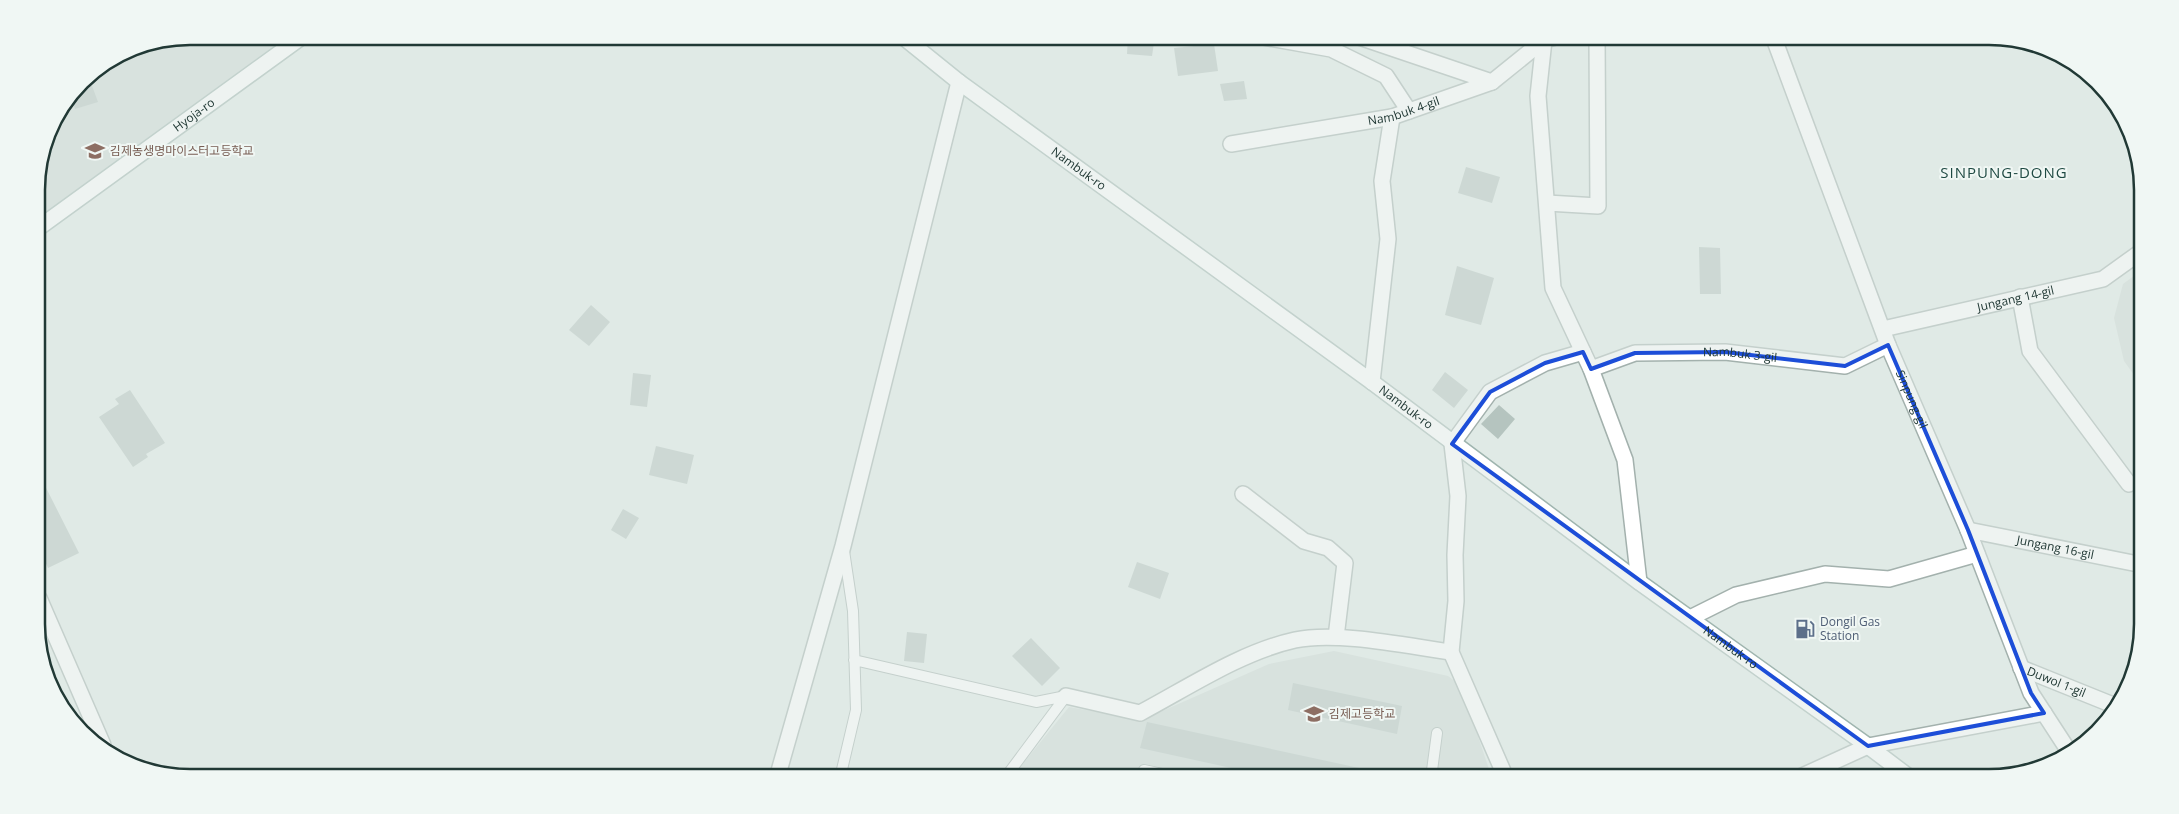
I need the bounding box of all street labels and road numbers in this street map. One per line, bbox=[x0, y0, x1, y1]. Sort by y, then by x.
street label: Nambuk 4-gil bbox=[1366, 92, 1442, 129]
street label: Hyoja-ro bbox=[169, 94, 218, 136]
street label: Nambuk-ro bbox=[1048, 143, 1110, 194]
street label: Jungang 14-gil bbox=[1974, 281, 2056, 316]
street label: Nambuk 3-gil bbox=[1703, 343, 1778, 366]
street label: Sinpung-gil bbox=[1892, 367, 1932, 431]
street label: Nambuk-ro bbox=[1376, 381, 1437, 433]
street label: Jungang 16-gil bbox=[2014, 531, 2095, 563]
street label: Nambuk-ro bbox=[1700, 622, 1762, 673]
street label: Duwol 1-gil bbox=[2024, 662, 2088, 701]

